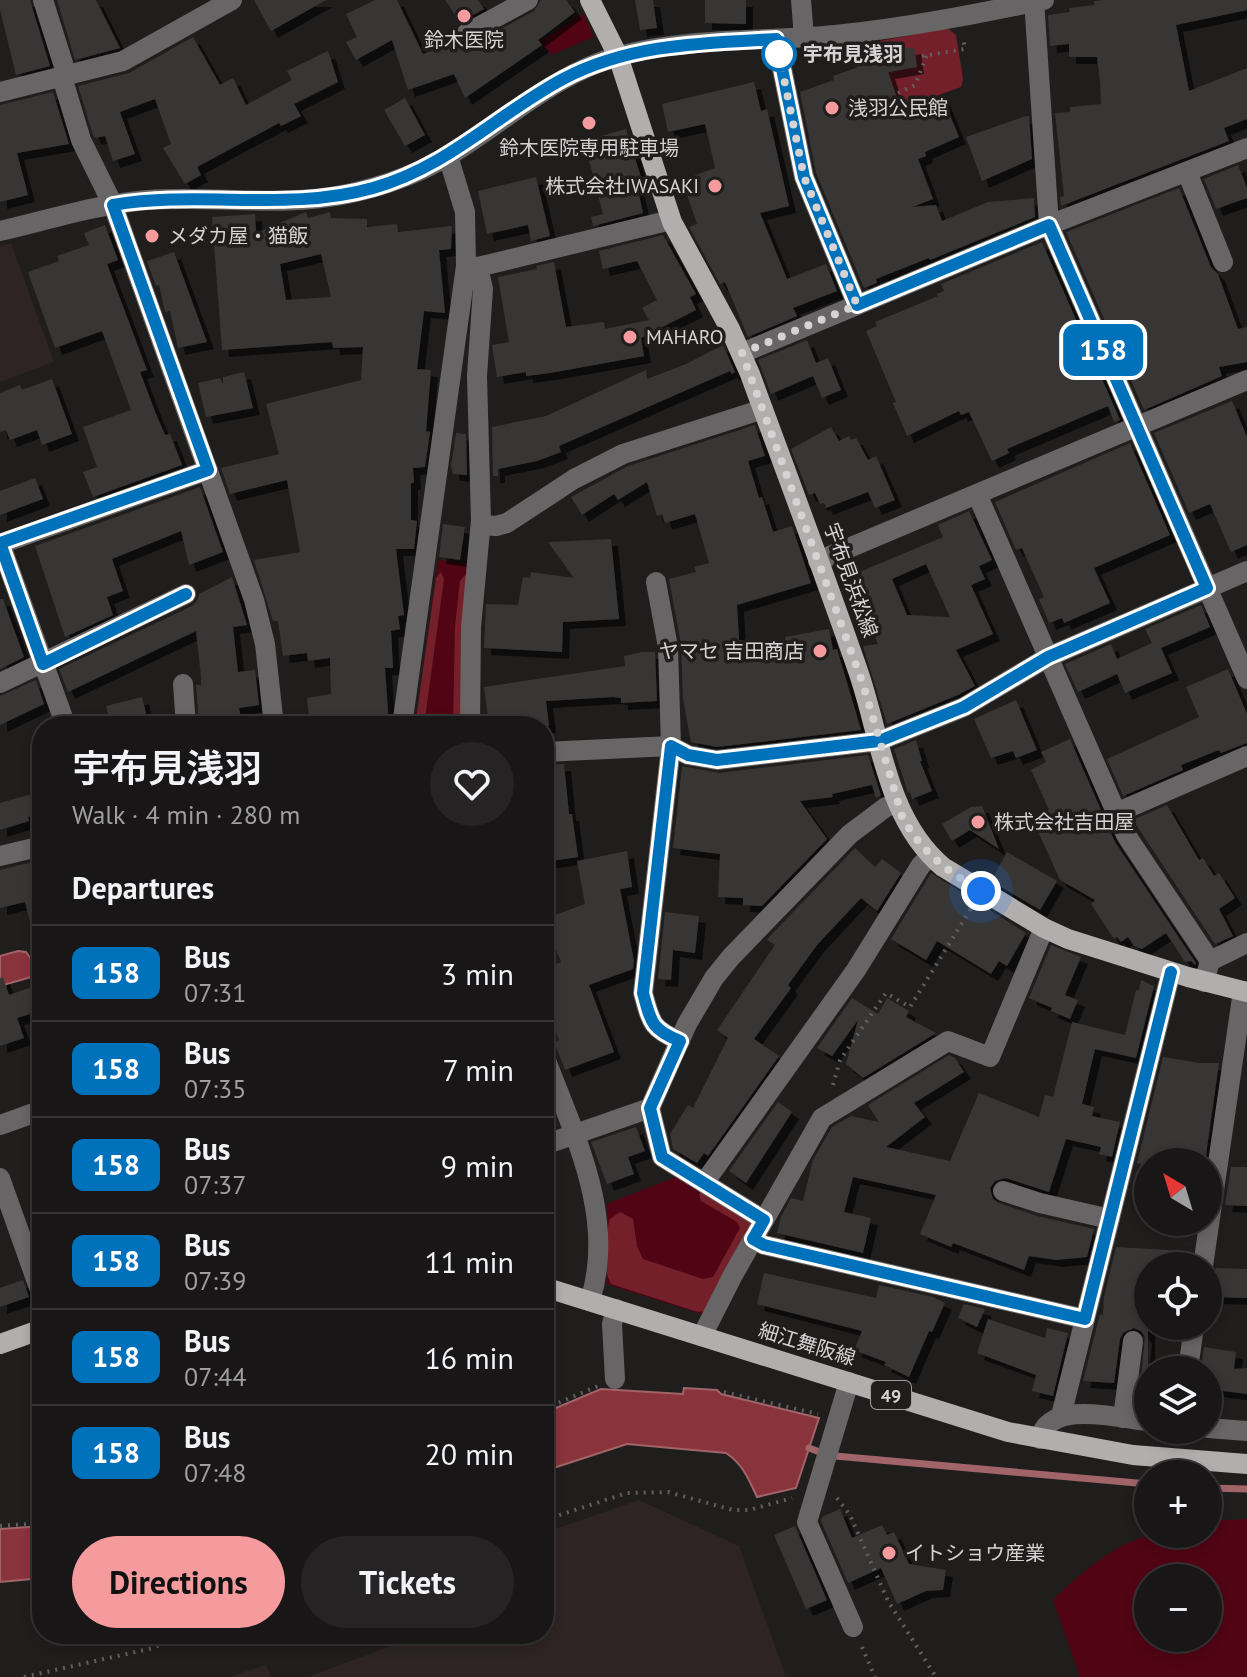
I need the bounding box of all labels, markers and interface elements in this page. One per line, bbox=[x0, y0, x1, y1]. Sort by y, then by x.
marker: 鈴木医院 bbox=[455, 7, 473, 25]
place label: 鈴木医院 bbox=[424, 27, 504, 53]
marker: 宇布見浅羽 bbox=[762, 37, 796, 71]
place label: 宇布見浅羽 bbox=[803, 41, 903, 67]
place label: 浅羽公民館 bbox=[848, 95, 948, 121]
marker: 浅羽公民館 bbox=[823, 99, 841, 117]
marker: 鈴木医院専用駐車場 bbox=[580, 114, 598, 132]
place label: 鈴木医院専用駐車場 bbox=[499, 135, 679, 161]
place label: 株式会社IWASAKI bbox=[545, 173, 699, 199]
marker: 株式会社IWASAKI bbox=[706, 177, 724, 195]
place label: メダカ屋・猫飯 bbox=[168, 223, 308, 249]
marker: メダカ屋・猫飯 bbox=[143, 227, 161, 245]
place label: MAHARO bbox=[646, 324, 723, 350]
line badge: 158 bbox=[1057, 324, 1149, 376]
marker: MAHARO bbox=[621, 328, 639, 346]
text: 158 bbox=[1079, 331, 1127, 368]
street label: 宇布見浜松線 bbox=[818, 519, 884, 641]
place label: ヤマセ 吉田商店 bbox=[659, 638, 804, 664]
marker: ヤマセ 吉田商店 bbox=[811, 642, 829, 660]
button: heart bbox=[430, 742, 514, 826]
text: 宇布見浅羽 bbox=[72, 743, 262, 792]
text: Walk · 4 min · 280 m bbox=[72, 798, 300, 831]
place label: 株式会社吉田屋 bbox=[994, 809, 1134, 835]
marker: 株式会社吉田屋 bbox=[969, 813, 987, 831]
text: Departures bbox=[72, 868, 214, 907]
your location bbox=[961, 871, 1001, 911]
text: Bus bbox=[184, 937, 231, 976]
text: 158 bbox=[92, 954, 140, 991]
text: 3 min bbox=[441, 954, 514, 993]
text: 07:31 bbox=[184, 976, 246, 1009]
text: Bus bbox=[184, 1033, 231, 1072]
text: 158 bbox=[92, 1050, 140, 1087]
text: 7 min bbox=[442, 1050, 514, 1089]
text: 07:35 bbox=[184, 1072, 246, 1105]
text: Bus bbox=[184, 1129, 231, 1168]
text: 158 bbox=[92, 1146, 140, 1183]
text: 9 min bbox=[441, 1146, 514, 1185]
north arrow bbox=[1134, 1148, 1222, 1236]
map controls bbox=[1134, 1148, 1222, 1652]
text: 07:37 bbox=[184, 1168, 246, 1201]
text: Bus bbox=[184, 1225, 231, 1264]
text: 158 bbox=[92, 1242, 140, 1279]
text: 11 min bbox=[424, 1242, 514, 1281]
button: locate bbox=[1134, 1252, 1222, 1340]
text: 07:39 bbox=[184, 1264, 246, 1297]
street label: 細江舞阪線 bbox=[755, 1317, 859, 1371]
text: Bus bbox=[184, 1321, 231, 1360]
text: 158 bbox=[92, 1338, 140, 1375]
text: 16 min bbox=[424, 1338, 514, 1377]
button: layers bbox=[1134, 1356, 1222, 1444]
text: 07:44 bbox=[184, 1360, 246, 1393]
road number: 49 bbox=[871, 1381, 911, 1409]
text: Bus bbox=[184, 1417, 231, 1456]
text: 158 bbox=[92, 1434, 140, 1471]
text: 20 min bbox=[424, 1434, 514, 1473]
text: 07:48 bbox=[184, 1456, 246, 1489]
button: + bbox=[1134, 1460, 1222, 1548]
button: Directions bbox=[72, 1536, 285, 1628]
button: Tickets bbox=[301, 1536, 514, 1628]
place label: イトショウ産業 bbox=[905, 1540, 1045, 1566]
marker: イトショウ産業 bbox=[880, 1544, 898, 1562]
button: − bbox=[1134, 1564, 1222, 1652]

